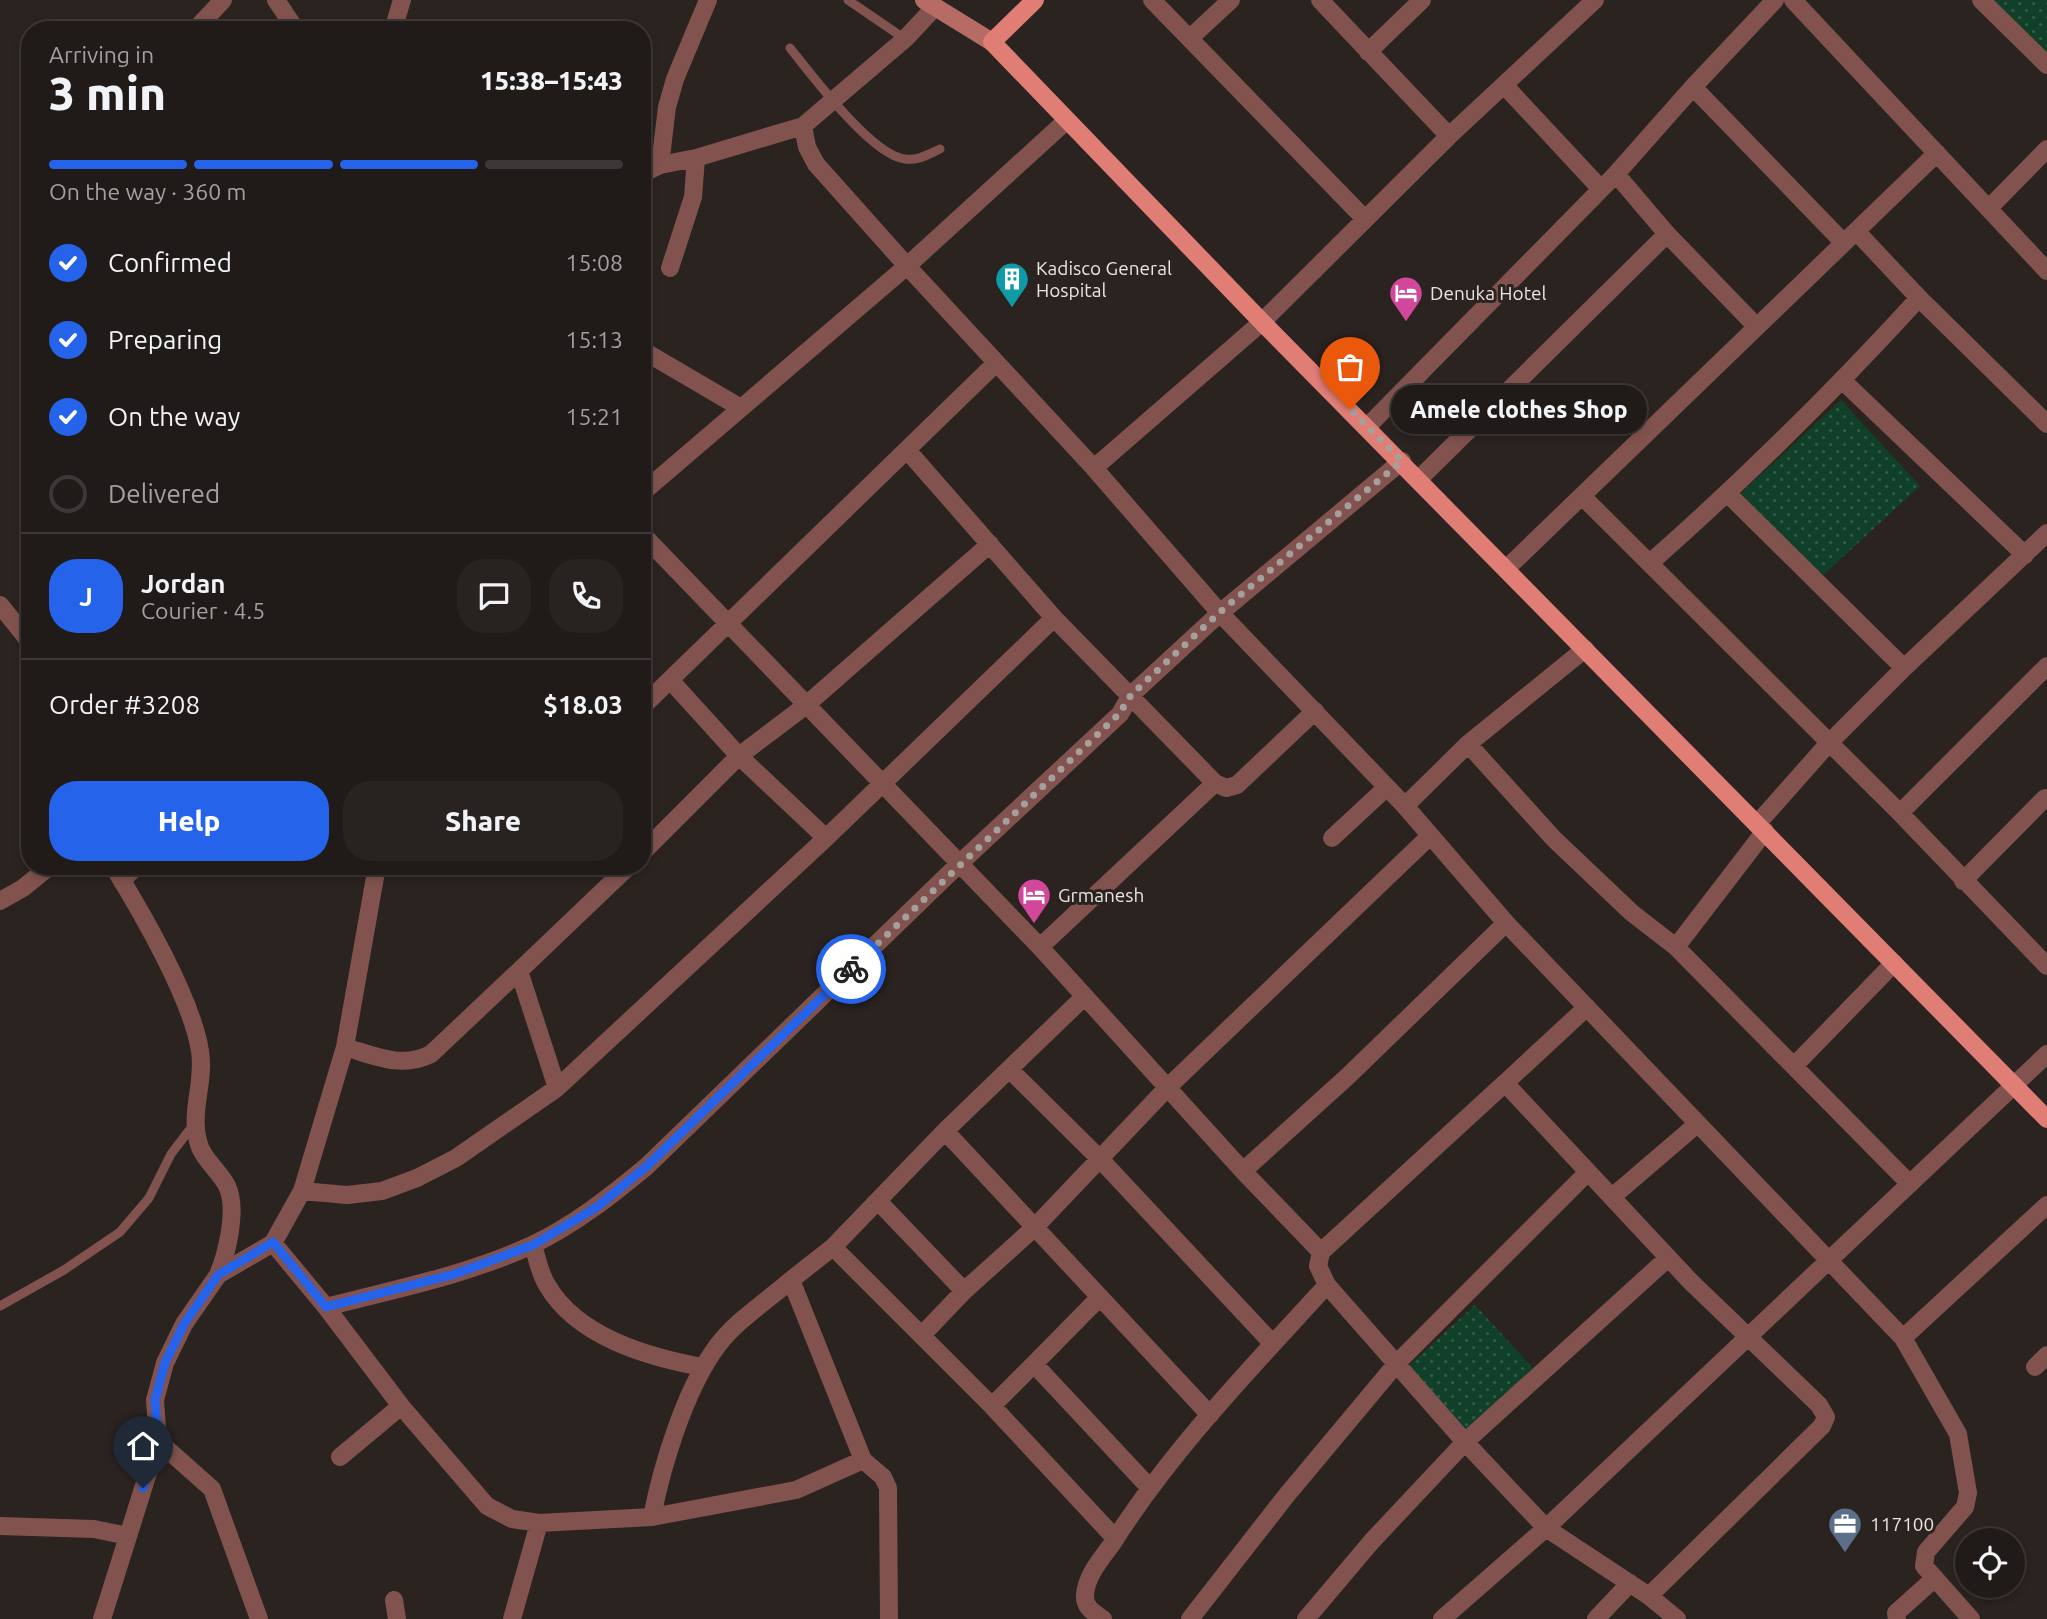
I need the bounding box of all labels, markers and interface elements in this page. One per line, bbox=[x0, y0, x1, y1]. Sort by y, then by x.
text: Arriving in bbox=[49, 42, 154, 67]
text: 15:38–15:43 bbox=[480, 66, 623, 95]
text: 3 min bbox=[49, 67, 166, 119]
text: On the way · 360 m bbox=[49, 179, 246, 204]
icon: check bbox=[49, 244, 87, 282]
text: Confirmed bbox=[108, 248, 232, 277]
text: 15:08 bbox=[565, 250, 623, 275]
place label: Kadisco General Hospital bbox=[1036, 257, 1172, 301]
building icon: Kadisco General Hospital bbox=[993, 260, 1031, 309]
hotel icon: Denuka Hotel bbox=[1387, 274, 1425, 323]
place label: Denuka Hotel bbox=[1430, 282, 1547, 304]
icon: check bbox=[49, 321, 87, 359]
text: Preparing bbox=[108, 325, 222, 354]
text: 15:13 bbox=[565, 327, 623, 352]
pin bbox=[1320, 337, 1380, 409]
icon: bag bbox=[1331, 348, 1369, 386]
callout: Amele clothes Shop bbox=[1392, 384, 1648, 434]
text: Amele clothes Shop bbox=[1410, 397, 1628, 422]
icon: check bbox=[49, 398, 87, 436]
text: On the way bbox=[108, 402, 240, 431]
text: 15:21 bbox=[565, 404, 623, 429]
text: Delivered bbox=[108, 479, 220, 508]
button: chat bbox=[457, 559, 531, 633]
button: phone bbox=[549, 559, 623, 633]
text: Jordan bbox=[141, 569, 226, 598]
text: J bbox=[79, 582, 93, 611]
text: Courier · 4.5 bbox=[141, 598, 265, 623]
text: Order #3208 bbox=[49, 690, 200, 719]
text: $18.03 bbox=[543, 690, 623, 719]
button: Help bbox=[49, 781, 329, 861]
button: Share bbox=[343, 781, 623, 861]
hotel icon: Grmanesh bbox=[1015, 876, 1053, 925]
place label: Grmanesh bbox=[1058, 884, 1144, 906]
courier bbox=[816, 934, 886, 1004]
icon: bike bbox=[832, 950, 870, 988]
pin bbox=[113, 1416, 173, 1488]
icon: home bbox=[124, 1427, 162, 1465]
office icon: 117100 bbox=[1826, 1505, 1864, 1554]
place label: 117100 bbox=[1870, 1513, 1934, 1535]
map controls bbox=[1955, 1528, 2025, 1598]
button: locate bbox=[1955, 1528, 2025, 1598]

